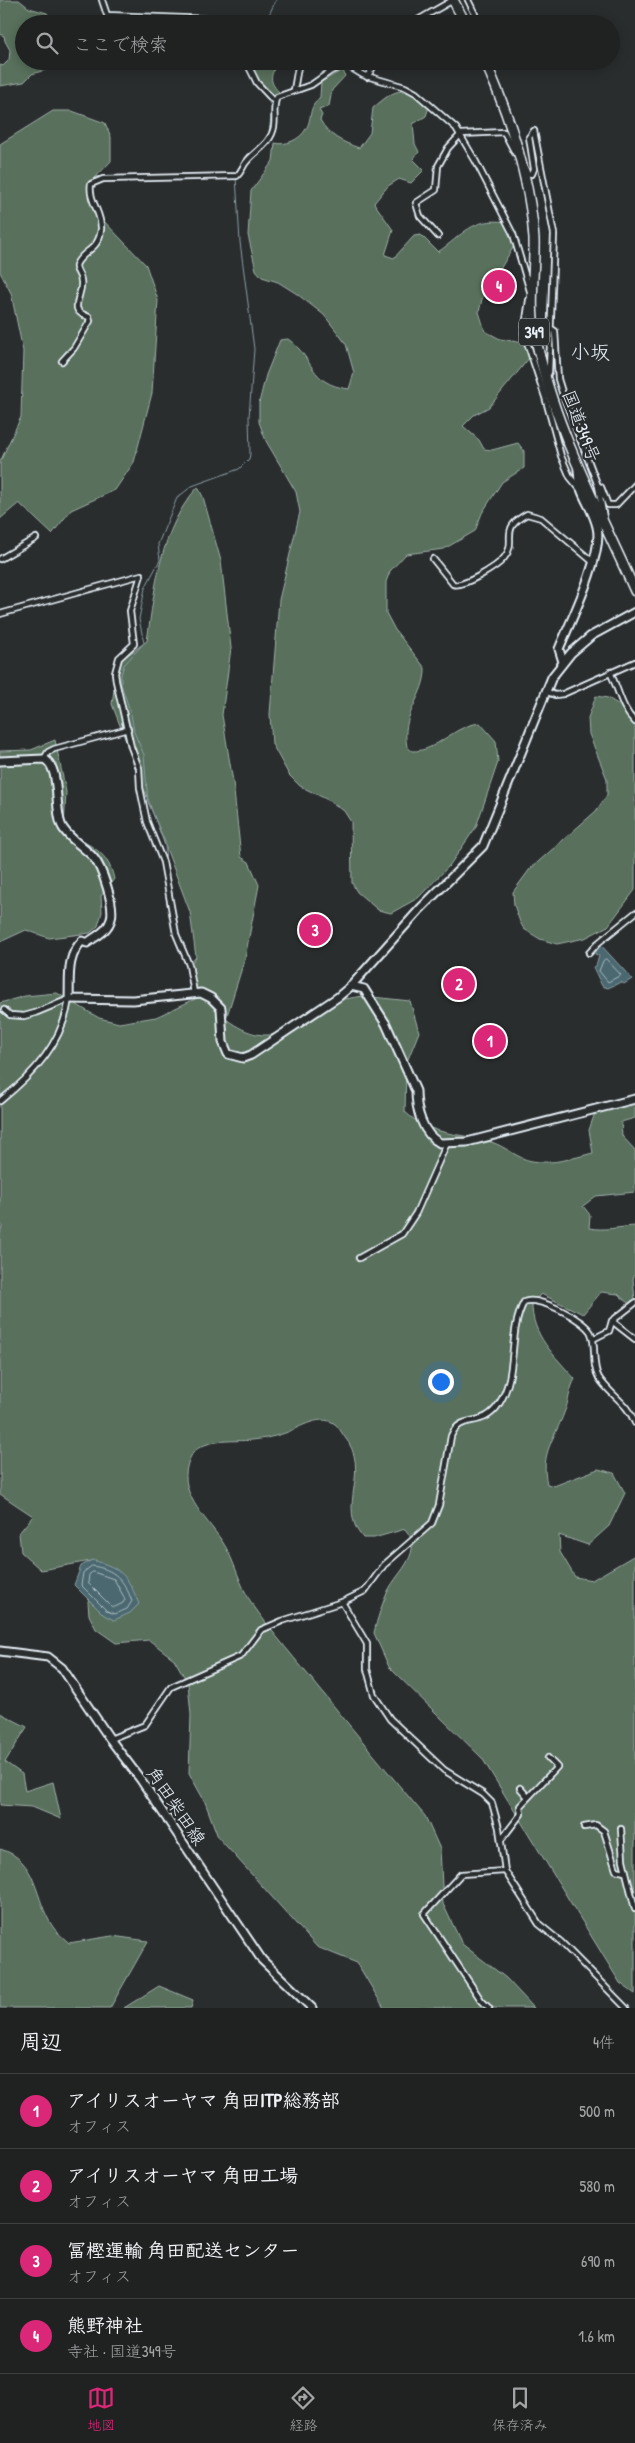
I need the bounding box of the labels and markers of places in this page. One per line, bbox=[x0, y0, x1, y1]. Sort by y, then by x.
pin: 4 bbox=[483, 267, 515, 305]
pin: 3 bbox=[299, 911, 331, 949]
pin: 2 bbox=[443, 965, 475, 1003]
pin: 1 bbox=[474, 1022, 506, 1060]

